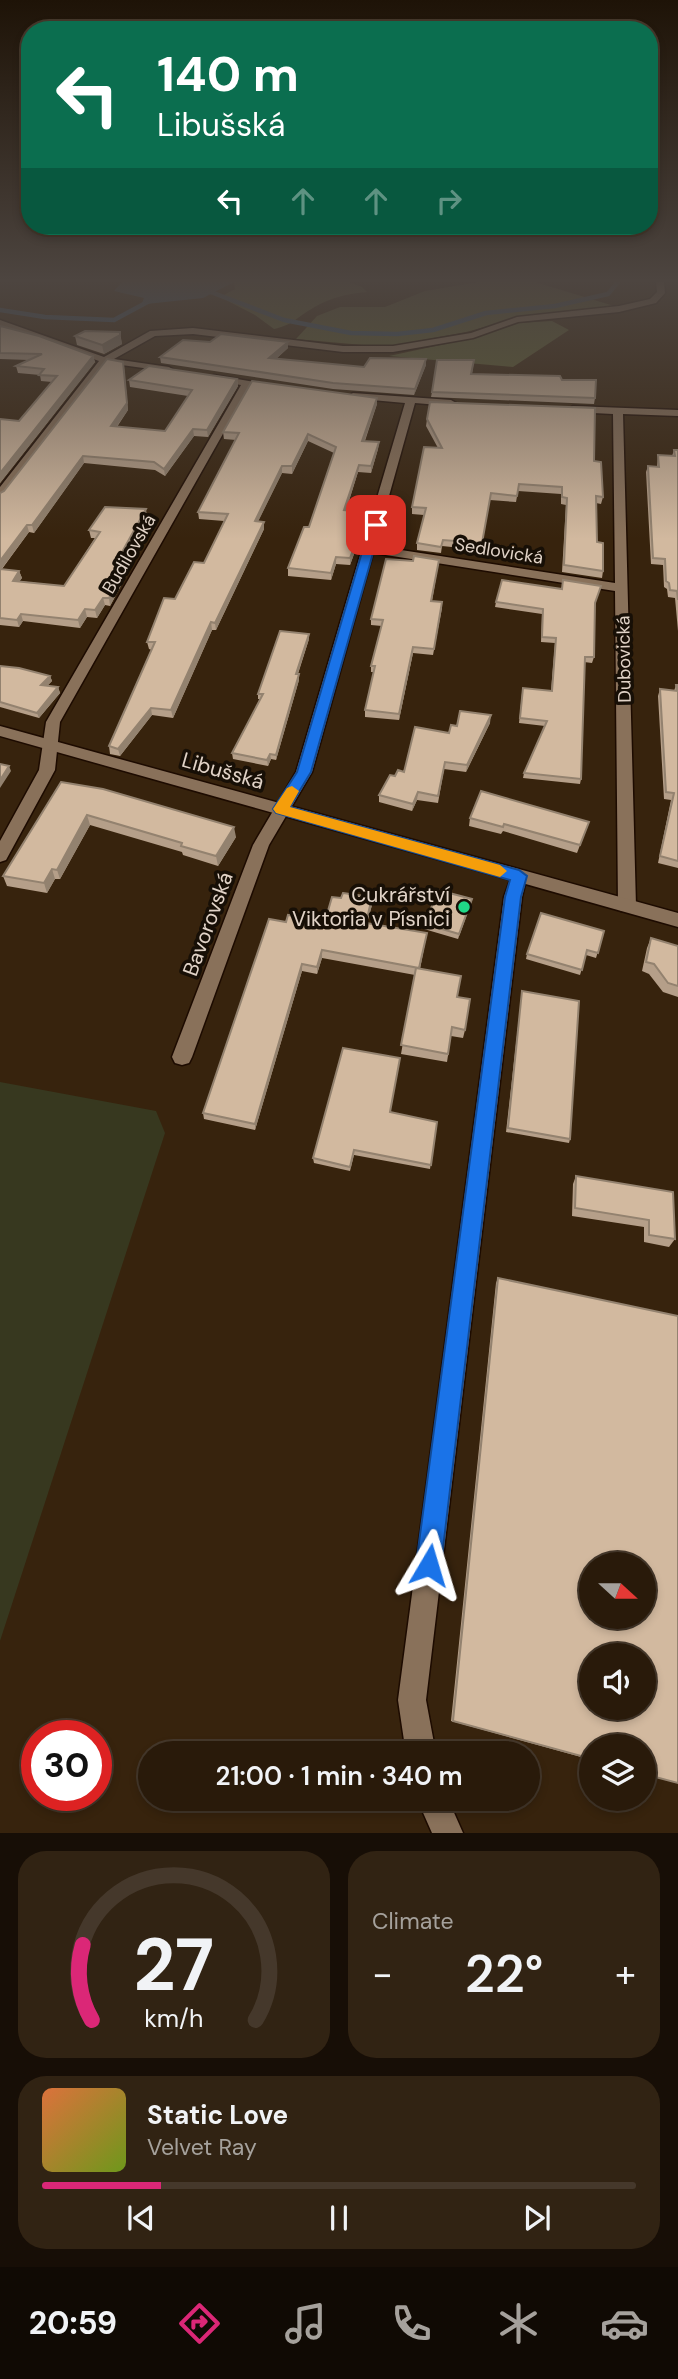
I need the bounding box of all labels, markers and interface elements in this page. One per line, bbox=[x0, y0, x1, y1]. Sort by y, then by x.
text: 140 m bbox=[157, 42, 299, 106]
icon: left bbox=[42, 49, 133, 140]
text: Libušská bbox=[157, 104, 285, 146]
icon: left bbox=[211, 182, 249, 220]
icon: ahead bbox=[284, 182, 322, 220]
icon: ahead bbox=[357, 182, 395, 220]
icon: right bbox=[430, 182, 468, 220]
pin bbox=[346, 495, 406, 555]
icon: arrive bbox=[357, 506, 395, 544]
street label: Budilovská bbox=[97, 510, 161, 598]
street label: Sedlovická bbox=[453, 532, 545, 570]
street label: Dubovická bbox=[611, 615, 637, 703]
street label: Libušská bbox=[179, 746, 267, 796]
street label: Bavorovská bbox=[176, 868, 240, 980]
place label: Cukrářství Viktoria v Písnici bbox=[292, 881, 450, 933]
marker: Cukrářství Viktoria v Písnici bbox=[456, 899, 472, 915]
position arrow bbox=[392, 1528, 466, 1602]
north arrow bbox=[579, 1552, 656, 1629]
map controls bbox=[579, 1552, 656, 1811]
button: sound bbox=[579, 1643, 656, 1720]
speed limit sign: 30 bbox=[21, 1720, 112, 1811]
button: layers bbox=[579, 1734, 656, 1811]
text: 21:00 · 1 min · 340 m bbox=[216, 1759, 462, 1793]
text: Climate bbox=[372, 1906, 454, 1936]
text: 27 bbox=[134, 1919, 214, 2014]
text: 22° bbox=[465, 1940, 543, 2008]
text: − bbox=[372, 1949, 393, 1999]
text: + bbox=[615, 1949, 636, 1999]
text: km/h bbox=[144, 2002, 204, 2035]
text: Static Love bbox=[147, 2098, 288, 2132]
text: Velvet Ray bbox=[147, 2132, 257, 2162]
icon: previous bbox=[122, 2199, 160, 2237]
icon: pause bbox=[320, 2199, 358, 2237]
icon: next bbox=[518, 2199, 556, 2237]
icon: directions bbox=[175, 2299, 224, 2348]
icon: music bbox=[281, 2299, 330, 2348]
icon: phone bbox=[387, 2299, 436, 2348]
icon: climate bbox=[494, 2299, 543, 2348]
icon: car bbox=[600, 2299, 649, 2348]
text: 20:59 bbox=[29, 2302, 117, 2344]

